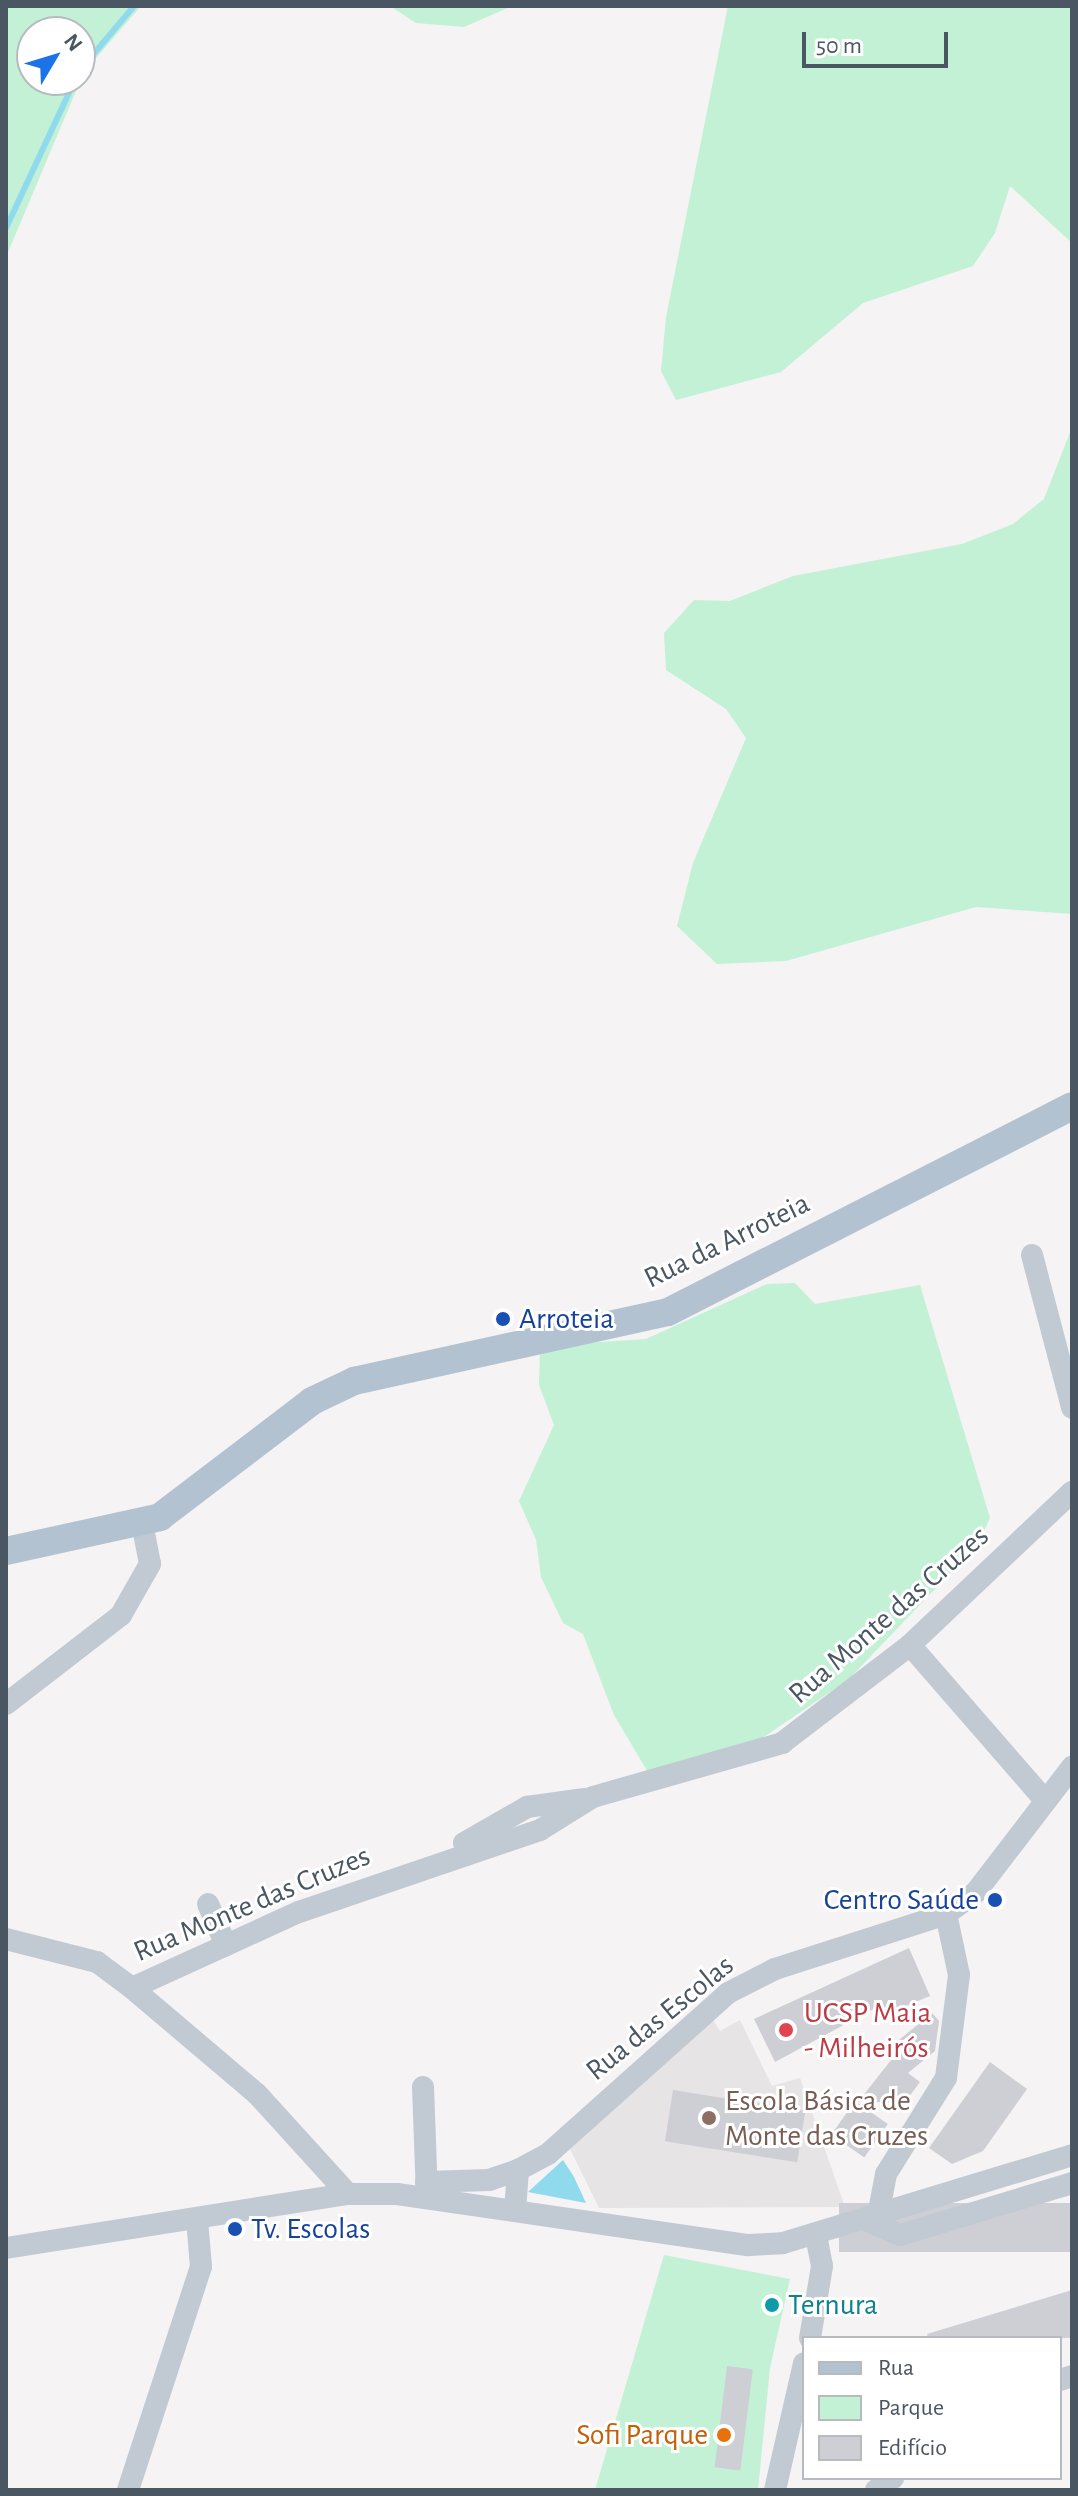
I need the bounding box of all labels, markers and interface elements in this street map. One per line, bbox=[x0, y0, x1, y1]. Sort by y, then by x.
north arrow bbox=[16, 16, 96, 96]
scale bar bbox=[806, 16, 952, 66]
text: N bbox=[60, 30, 87, 55]
text: 50 m bbox=[816, 34, 862, 58]
street label: Rua da Arroteia bbox=[638, 1185, 816, 1297]
place label: Arroteia bbox=[519, 1301, 614, 1337]
marker: Arroteia bbox=[494, 1310, 512, 1328]
street label: Rua Monte das Cruzes bbox=[782, 1518, 996, 1712]
street label: Rua Monte das Cruzes bbox=[128, 1838, 376, 1970]
place label: Centro Saúde bbox=[824, 1882, 979, 1918]
marker: Centro Saúde bbox=[986, 1891, 1004, 1909]
street label: Rua das Escolas bbox=[579, 1947, 741, 2089]
place label: UCSP Maia - Milheirós bbox=[804, 1995, 931, 2066]
marker: UCSP Maia - Milheirós bbox=[775, 2019, 797, 2041]
place label: Escola Básica de Monte das Cruzes bbox=[725, 2083, 928, 2154]
marker: Escola Básica de Monte das Cruzes bbox=[700, 2109, 718, 2127]
place label: Tv. Escolas bbox=[251, 2211, 370, 2247]
marker: Tv. Escolas bbox=[226, 2220, 244, 2238]
place label: Ternura bbox=[788, 2287, 878, 2323]
marker: Ternura bbox=[763, 2296, 781, 2314]
legend bbox=[802, 2336, 1062, 2480]
text: Rua bbox=[878, 2356, 914, 2380]
text: Parque bbox=[878, 2396, 944, 2420]
place label: Sofi Parque bbox=[576, 2417, 708, 2453]
marker: Sofi Parque bbox=[715, 2426, 733, 2444]
text: Edifício bbox=[878, 2436, 947, 2460]

